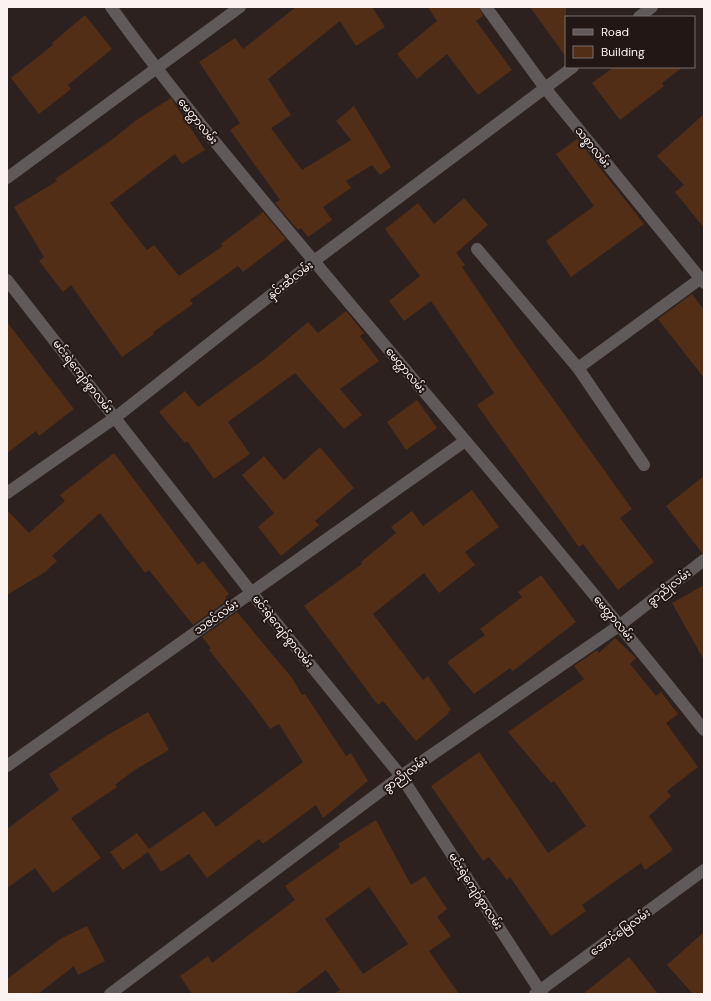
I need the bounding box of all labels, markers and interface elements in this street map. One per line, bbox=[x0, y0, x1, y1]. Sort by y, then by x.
legend bbox=[565, 16, 695, 68]
text: Road bbox=[601, 24, 629, 40]
text: Building bbox=[601, 44, 645, 60]
street label: မေတ္တာလမ်း bbox=[174, 95, 221, 148]
street label: သစ္စာလမ်း bbox=[571, 124, 614, 172]
street label: နှင်းဆီလမ်း bbox=[264, 258, 317, 304]
street label: မင်းရဲကျော်စွာလမ်း bbox=[49, 337, 116, 417]
street label: မေတ္တာလမ်း bbox=[381, 344, 429, 397]
street label: ခွာညိုလမ်း bbox=[645, 566, 695, 610]
street label: မင်းရဲကျော်စွာလမ်း bbox=[248, 592, 317, 671]
street label: မေတ္တာလမ်း bbox=[589, 592, 637, 645]
street label: သဇင်လမ်း bbox=[191, 597, 241, 637]
street label: ခွာညိုလမ်း bbox=[380, 753, 431, 796]
street label: မင်းရဲကျော်စွာလမ်း bbox=[444, 850, 506, 933]
street label: အောင်မြေလမ်း bbox=[587, 905, 654, 960]

